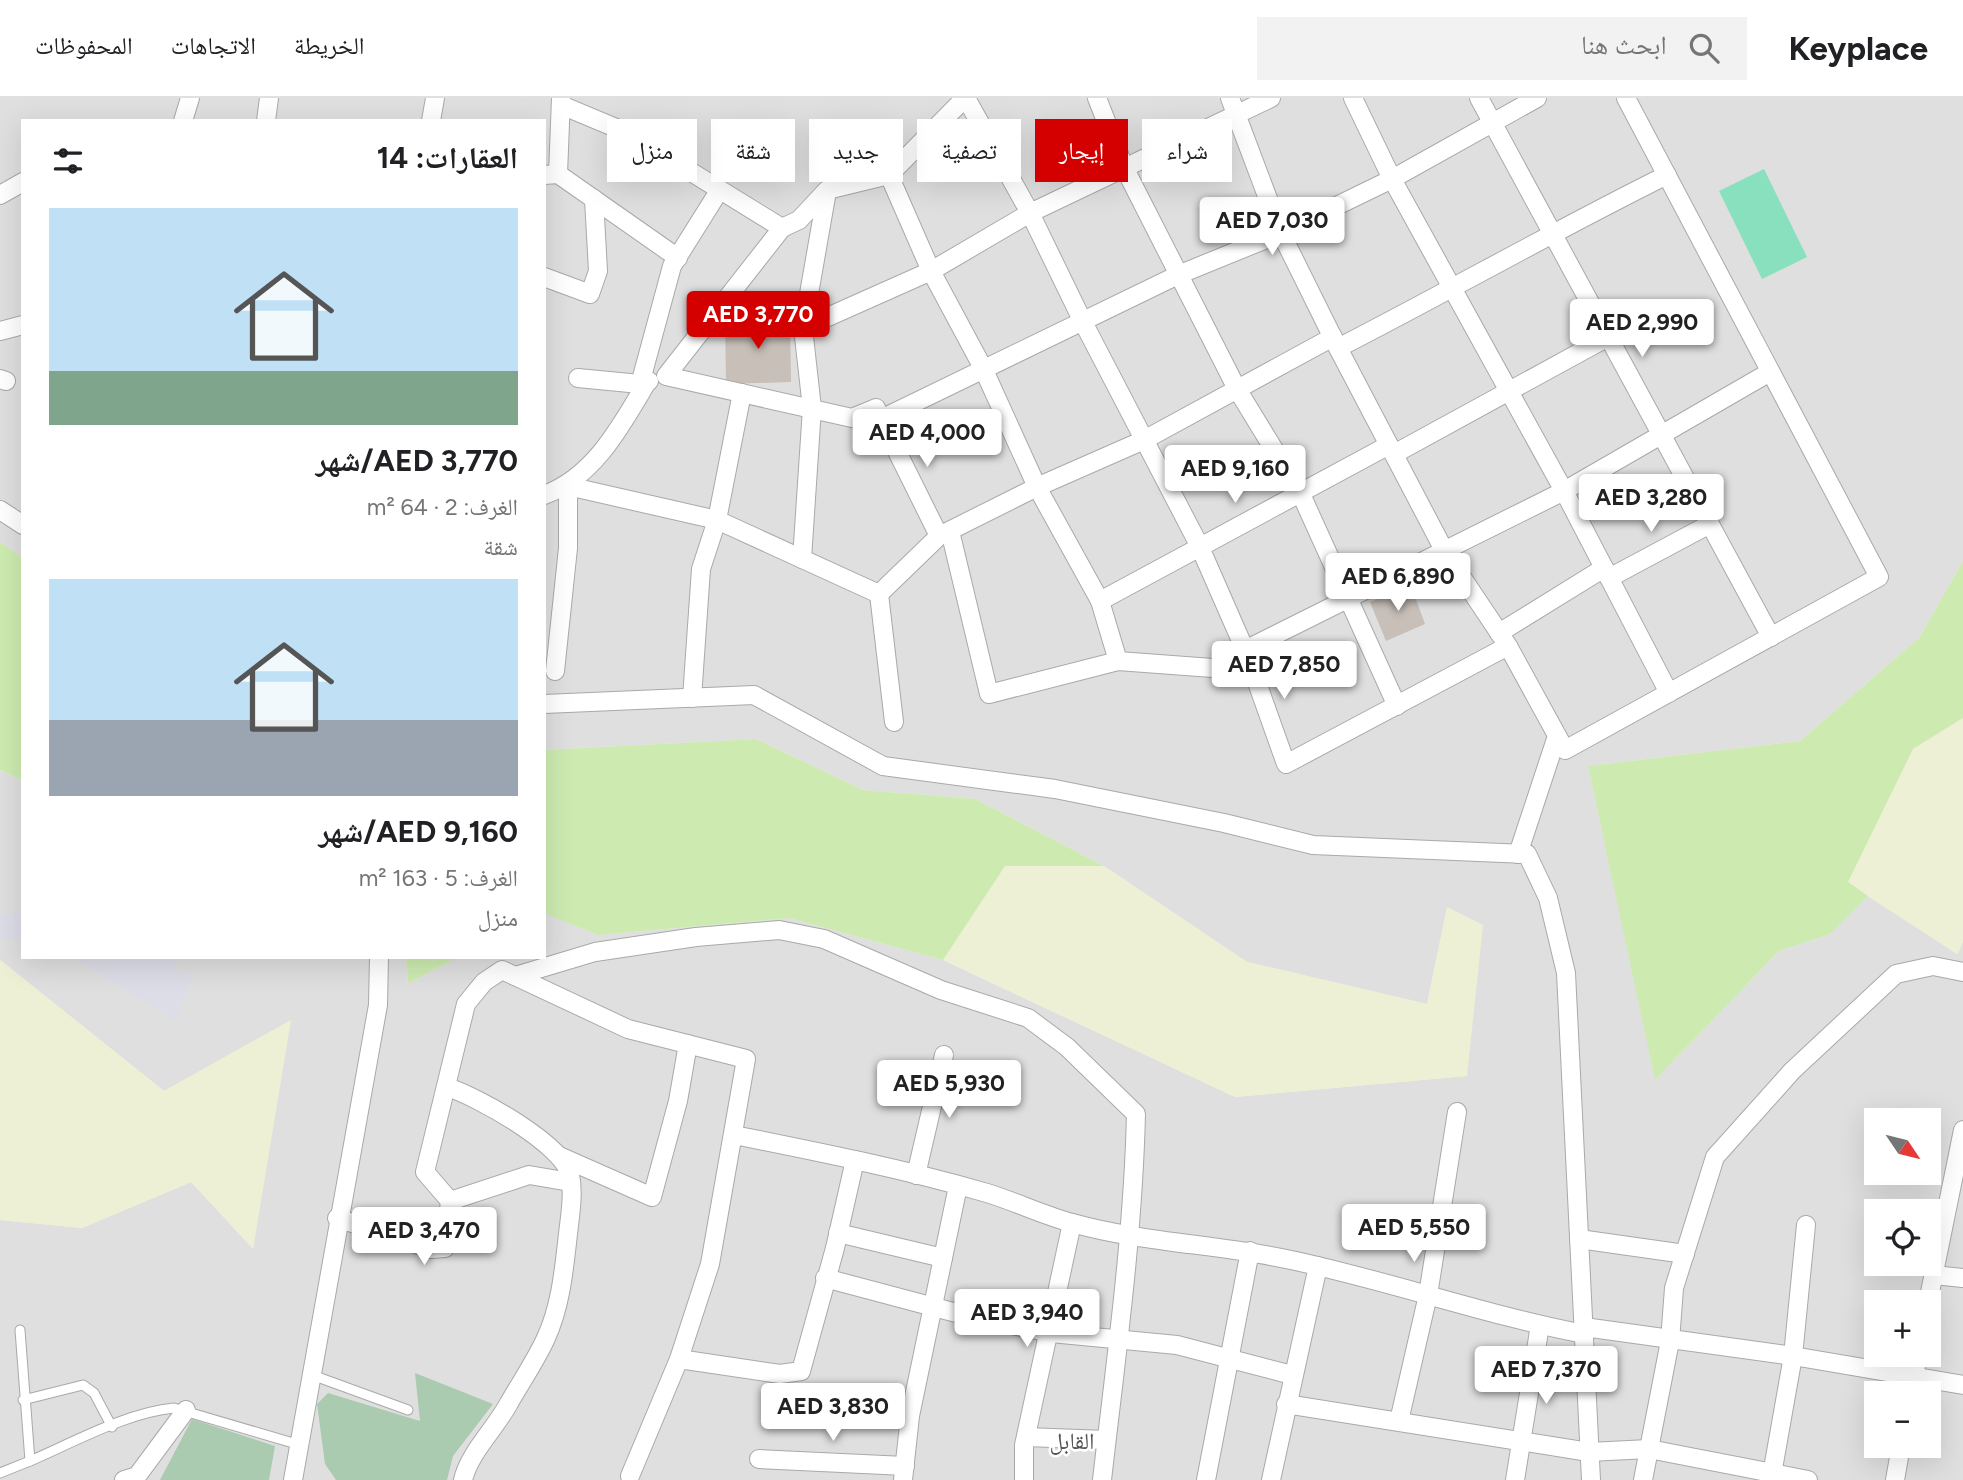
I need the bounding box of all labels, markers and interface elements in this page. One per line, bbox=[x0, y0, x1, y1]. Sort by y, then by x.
search box bbox=[1257, 17, 1747, 80]
text: ابحث هنا bbox=[1581, 29, 1667, 61]
icon: search bbox=[1685, 29, 1723, 67]
text: Keyplace bbox=[1789, 29, 1928, 68]
text: المحفوظات bbox=[35, 31, 133, 60]
text: الاتجاهات bbox=[171, 31, 256, 60]
text: الخريطة bbox=[294, 31, 365, 60]
chip: منزل bbox=[607, 119, 697, 182]
chip: شقة bbox=[711, 119, 795, 182]
chip: جديد bbox=[809, 119, 903, 182]
chip: تصفية bbox=[917, 119, 1021, 182]
chip: إيجار bbox=[1035, 119, 1128, 182]
chip: شراء bbox=[1142, 119, 1232, 182]
text: العقارات: 14 bbox=[377, 139, 518, 176]
icon: filters bbox=[49, 142, 87, 180]
pin: AED 7,030 bbox=[1192, 198, 1352, 257]
text: AED 7,030 bbox=[1216, 206, 1328, 234]
icon: home bbox=[221, 253, 347, 379]
pin: AED 3,770 bbox=[678, 292, 838, 351]
text: AED 3,770 bbox=[703, 300, 813, 328]
pin: AED 2,990 bbox=[1562, 300, 1722, 359]
text: AED 2,990 bbox=[1586, 308, 1698, 336]
pin: AED 4,000 bbox=[847, 410, 1007, 469]
text: AED 4,000 bbox=[869, 418, 985, 446]
text: AED 3,770/شهر bbox=[316, 442, 518, 479]
pin: AED 9,160 bbox=[1155, 446, 1315, 505]
text: AED 9,160 bbox=[1181, 454, 1289, 482]
pin: AED 3,280 bbox=[1571, 474, 1731, 534]
text: AED 3,280 bbox=[1595, 483, 1707, 511]
text: الغرف: 2 · 64 m² bbox=[367, 493, 518, 521]
text: شقة bbox=[484, 533, 518, 561]
pin: AED 6,890 bbox=[1318, 554, 1478, 613]
text: AED 6,890 bbox=[1341, 562, 1455, 590]
icon: home bbox=[221, 624, 347, 750]
pin: AED 7,850 bbox=[1204, 642, 1364, 701]
text: AED 7,850 bbox=[1228, 650, 1340, 678]
text: AED 9,160/شهر bbox=[318, 813, 518, 850]
text: الغرف: 5 · 163 m² bbox=[359, 864, 518, 892]
text: منزل bbox=[478, 904, 518, 932]
pin: AED 5,930 bbox=[869, 1060, 1029, 1120]
text: AED 5,930 bbox=[893, 1069, 1005, 1097]
north arrow bbox=[1864, 1108, 1941, 1185]
map controls bbox=[1864, 1108, 1941, 1458]
button: locate bbox=[1864, 1199, 1941, 1276]
pin: AED 5,550 bbox=[1334, 1204, 1494, 1264]
pin: AED 3,470 bbox=[344, 1208, 504, 1267]
text: AED 5,550 bbox=[1358, 1213, 1470, 1241]
text: AED 3,470 bbox=[368, 1216, 480, 1244]
pin: AED 3,940 bbox=[947, 1290, 1107, 1349]
button: + bbox=[1864, 1290, 1941, 1367]
text: AED 3,940 bbox=[970, 1298, 1084, 1326]
pin: AED 7,370 bbox=[1466, 1346, 1626, 1406]
text: AED 7,370 bbox=[1491, 1355, 1601, 1383]
button: − bbox=[1864, 1381, 1941, 1458]
pin: AED 3,830 bbox=[753, 1384, 913, 1443]
text: AED 3,830 bbox=[777, 1392, 889, 1420]
district label: القابل bbox=[1050, 1427, 1095, 1455]

